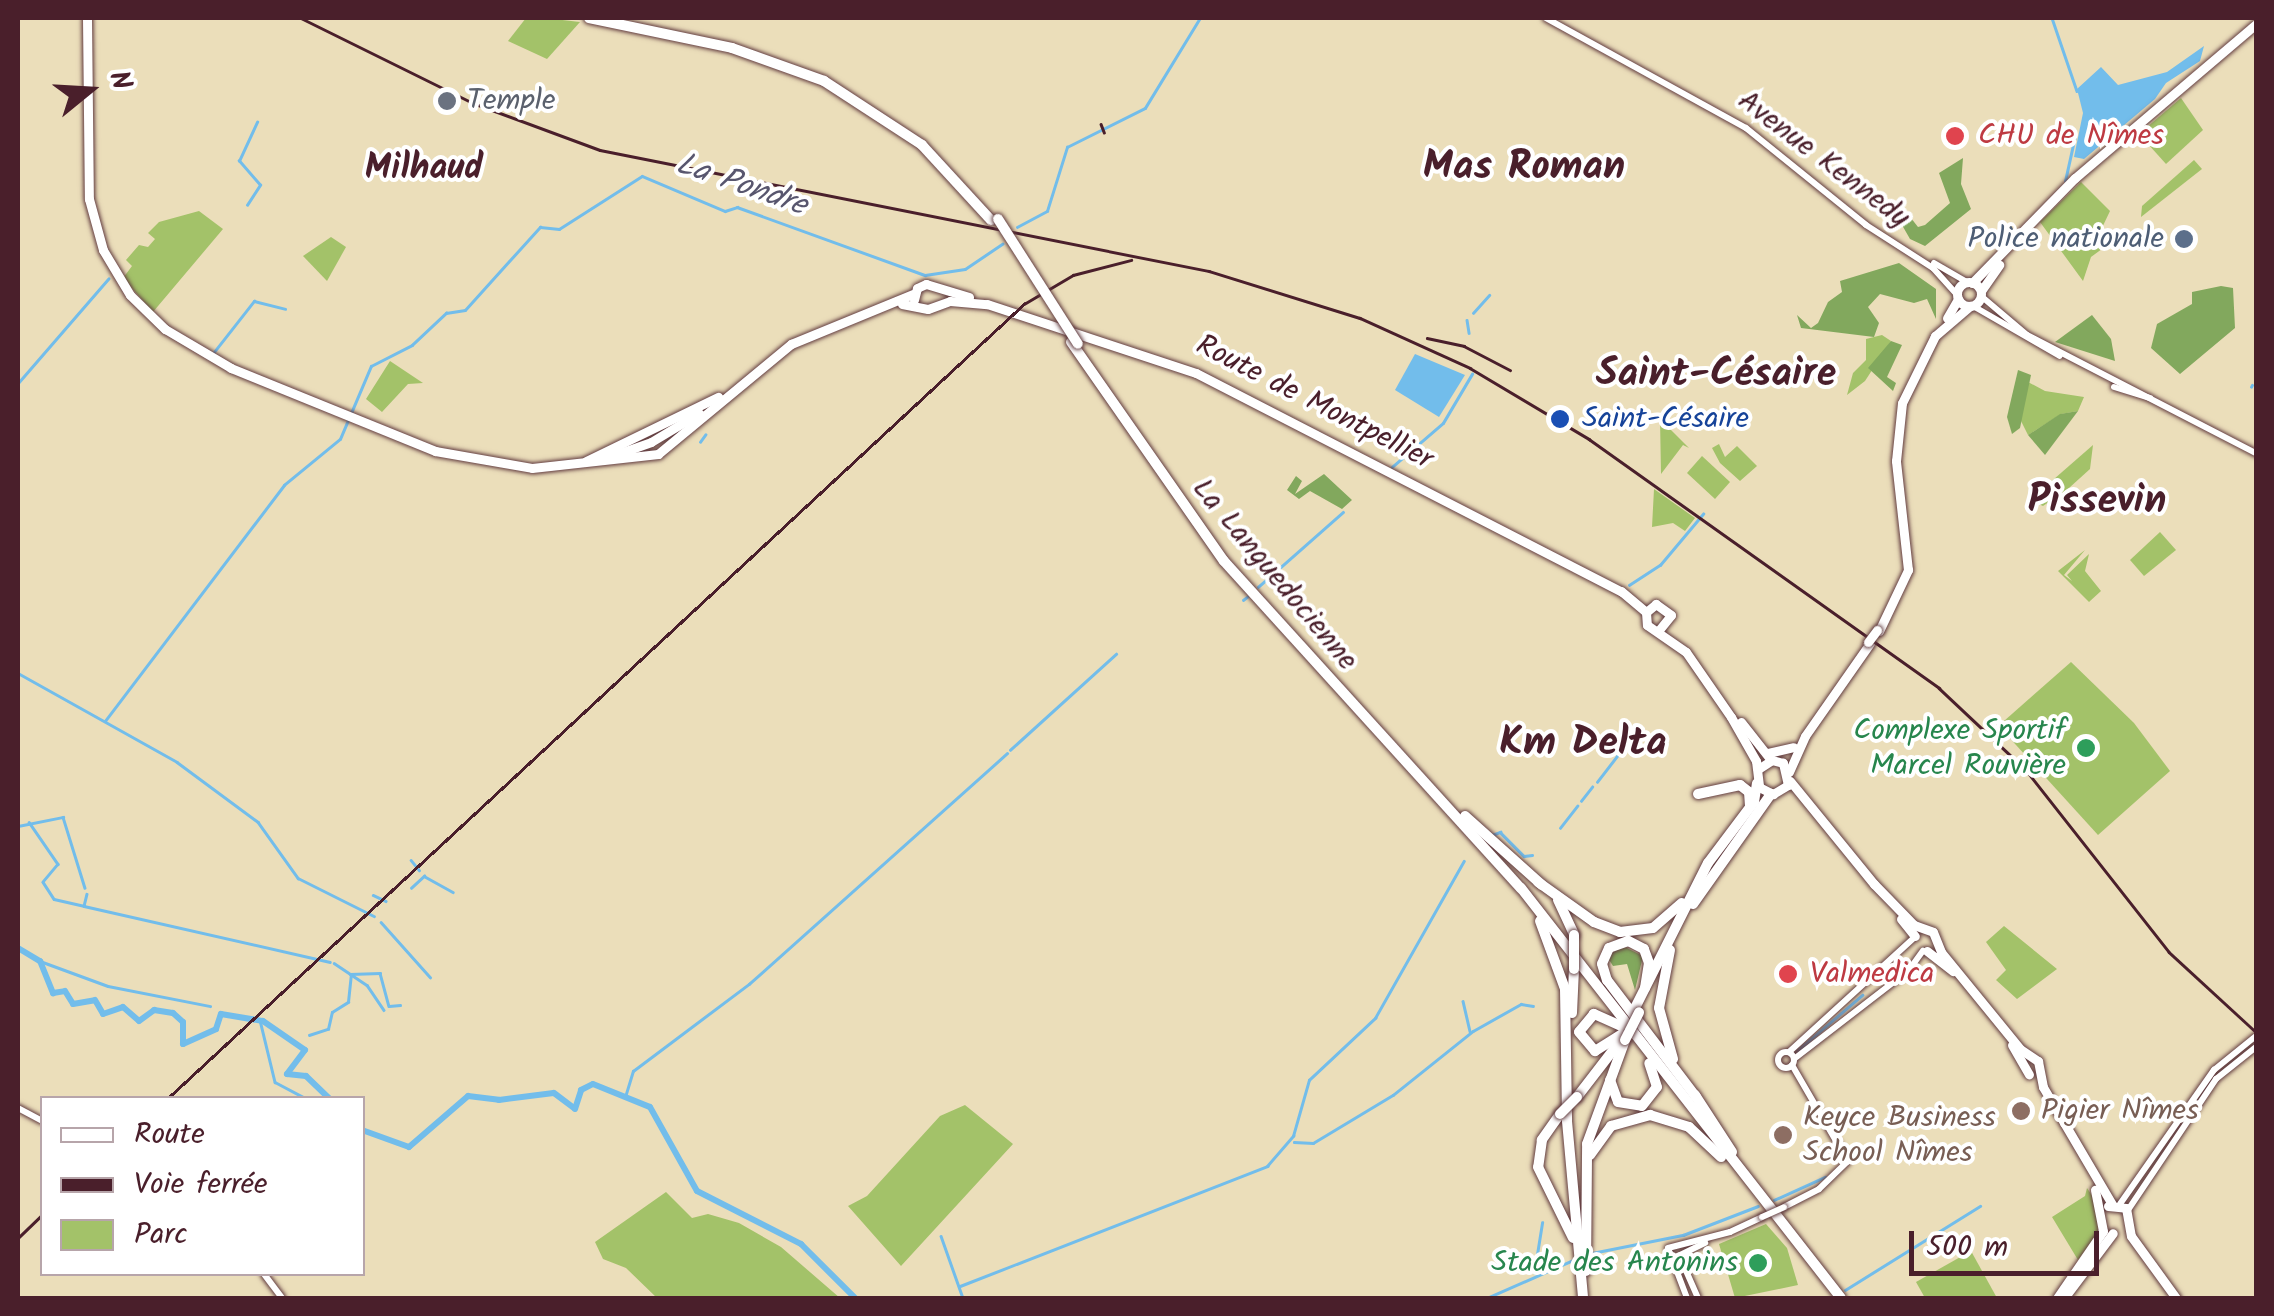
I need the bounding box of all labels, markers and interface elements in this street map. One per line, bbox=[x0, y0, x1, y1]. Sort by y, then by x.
north arrow bbox=[40, 40, 140, 140]
text: N bbox=[95, 65, 143, 96]
place label: Temple bbox=[467, 83, 556, 119]
street label: Avenue Kennedy bbox=[1730, 84, 1916, 236]
marker: Temple bbox=[436, 90, 458, 112]
place label: CHU de Nîmes bbox=[1978, 118, 2164, 154]
marker: CHU de Nîmes bbox=[1942, 123, 1968, 149]
district label: Mas Roman bbox=[1423, 143, 1625, 191]
water label: La Pondre bbox=[671, 146, 811, 226]
district label: Milhaud bbox=[365, 148, 483, 190]
place label: Police nationale bbox=[1967, 221, 2164, 257]
marker: Police nationale bbox=[2173, 228, 2195, 250]
street label: Route de Montpellier bbox=[1189, 328, 1439, 478]
district label: Saint-Césaire bbox=[1596, 350, 1836, 398]
place label: Saint-Césaire bbox=[1582, 401, 1749, 437]
marker: Saint-Césaire bbox=[1547, 406, 1573, 432]
street label: La Languedocienne bbox=[1183, 472, 1365, 678]
district label: Pissevin bbox=[2028, 477, 2166, 525]
place label: Complexe Sportif Marcel Rouvière bbox=[1853, 713, 2066, 784]
district label: Km Delta bbox=[1499, 719, 1667, 767]
marker: Complexe Sportif Marcel Rouvière bbox=[2075, 737, 2097, 759]
place label: Valmedica bbox=[1810, 956, 1934, 992]
marker: Valmedica bbox=[1775, 961, 1801, 987]
place label: Pigier Nîmes bbox=[2041, 1093, 2199, 1129]
legend bbox=[40, 1096, 365, 1276]
place label: Keyce Business School Nîmes bbox=[1803, 1100, 1996, 1170]
marker: Pigier Nîmes bbox=[2010, 1100, 2032, 1122]
text: Route bbox=[134, 1111, 205, 1159]
marker: Keyce Business School Nîmes bbox=[1772, 1124, 1794, 1146]
text: Voie ferrée bbox=[134, 1161, 268, 1209]
text: Parc bbox=[134, 1211, 188, 1259]
scale bar bbox=[1914, 1211, 2104, 1273]
text: 500 m bbox=[1926, 1224, 2008, 1272]
place label: Stade des Antonins bbox=[1491, 1245, 1738, 1281]
marker: Stade des Antonins bbox=[1747, 1252, 1769, 1274]

